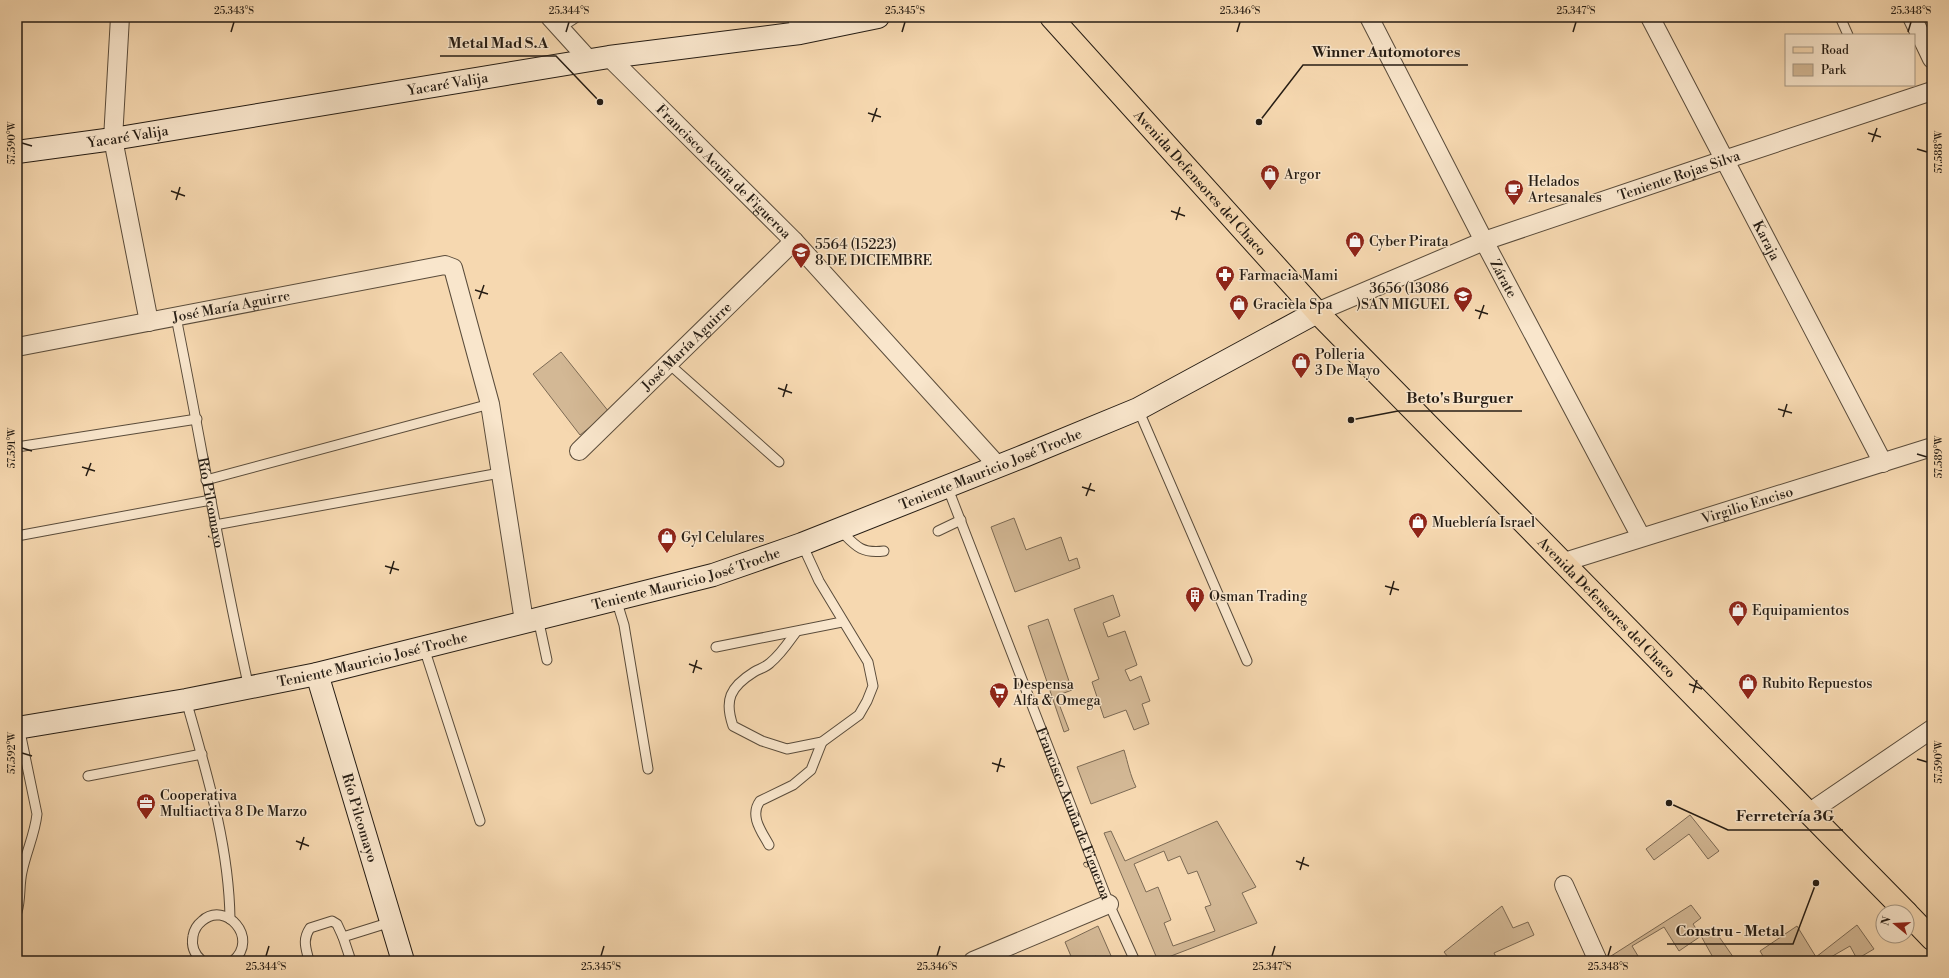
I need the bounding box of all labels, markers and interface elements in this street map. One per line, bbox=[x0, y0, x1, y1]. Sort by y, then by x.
text: 25.343°S bbox=[214, 5, 254, 17]
text: 25.344°S bbox=[549, 5, 590, 17]
text: 25.345°S bbox=[885, 5, 925, 17]
text: 25.346°S bbox=[1220, 5, 1261, 17]
text: 25.347°S bbox=[1556, 5, 1596, 17]
text: 25.348°S bbox=[1891, 5, 1932, 17]
callout: Metal Mad S.A bbox=[440, 29, 556, 56]
text: Metal Mad S.A bbox=[448, 34, 549, 53]
legend bbox=[1785, 34, 1915, 86]
callout: Winner Automotores bbox=[1303, 38, 1468, 65]
text: Winner Automotores bbox=[1311, 43, 1460, 62]
text: Road bbox=[1821, 43, 1849, 58]
text: Park bbox=[1821, 63, 1847, 78]
street label: Yacaré Valija bbox=[405, 69, 490, 100]
street label: Francisco Acuña de Figueroa bbox=[652, 101, 795, 244]
street label: Avenida Defensores del Chaco bbox=[1129, 106, 1270, 260]
text: 57.590°W bbox=[6, 121, 18, 165]
street label: Yacaré Valija bbox=[85, 122, 171, 153]
text: 57.588°W bbox=[1933, 130, 1945, 173]
street label: Teniente Rojas Silva bbox=[1616, 147, 1743, 205]
shop icon: Argor bbox=[1259, 163, 1281, 191]
place label: Argor bbox=[1283, 166, 1321, 184]
place label: Helados Artesanales bbox=[1527, 173, 1602, 207]
cafe icon: Helados Artesanales bbox=[1503, 178, 1525, 206]
street label: Karaja bbox=[1748, 218, 1784, 265]
shop icon: Cyber Pirata bbox=[1344, 230, 1366, 258]
place label: Cyber Pirata bbox=[1369, 233, 1450, 251]
place label: 5564 (15223) 8 DE DICIEMBRE bbox=[815, 236, 932, 270]
school or university icon: 5564 (15223) 8 DE DICIEMBRE bbox=[790, 241, 812, 269]
street label: Zárate bbox=[1485, 256, 1521, 301]
pharmacy icon: Farmacia Mami bbox=[1214, 264, 1236, 292]
place label: Farmacia Mami bbox=[1239, 267, 1338, 285]
place label: 3656 (13086 )SAN MIGUEL bbox=[1357, 280, 1450, 314]
school or university icon: 3656 (13086 )SAN MIGUEL bbox=[1452, 285, 1474, 313]
street label: José María Aguirre bbox=[170, 287, 292, 327]
shop icon: Graciela Spa bbox=[1228, 293, 1250, 321]
place label: Graciela Spa bbox=[1253, 296, 1333, 314]
street label: José María Aguirre bbox=[637, 299, 736, 396]
place label: Polleria 3 De Mayo bbox=[1315, 346, 1380, 380]
shop icon: Polleria 3 De Mayo bbox=[1290, 351, 1312, 379]
callout: Beto's Burguer bbox=[1398, 384, 1522, 411]
text: Beto's Burguer bbox=[1406, 389, 1514, 408]
street label: Teniente Mauricio José Troche bbox=[897, 425, 1085, 515]
text: 57.591°W bbox=[6, 427, 18, 468]
text: 57.589°W bbox=[1933, 435, 1945, 478]
street label: Río Pilcomayo bbox=[193, 456, 228, 550]
street label: Virgilio Enciso bbox=[1698, 483, 1796, 529]
shop icon: Mueblería Israel bbox=[1407, 511, 1429, 539]
place label: Mueblería Israel bbox=[1432, 514, 1535, 532]
shop icon: Gyl Celulares bbox=[656, 526, 678, 554]
place label: Gyl Celulares bbox=[681, 529, 764, 547]
street label: Avenida Defensores del Chaco bbox=[1532, 533, 1679, 682]
street label: Teniente Mauricio José Troche bbox=[590, 544, 783, 615]
building icon: Osman Trading bbox=[1184, 585, 1206, 613]
place label: Osman Trading bbox=[1209, 588, 1308, 606]
shop icon: Equipamientos bbox=[1727, 599, 1749, 627]
place label: Equipamientos bbox=[1752, 602, 1849, 620]
street label: Teniente Mauricio José Troche bbox=[276, 629, 470, 692]
shop icon: Rubito Repuestos bbox=[1737, 672, 1759, 700]
place label: Rubito Repuestos bbox=[1762, 675, 1872, 693]
place label: Despensa Alfa & Omega bbox=[1012, 676, 1101, 710]
supermarket icon: Despensa Alfa & Omega bbox=[988, 681, 1010, 709]
street label: Francisco Acuña de Figueroa bbox=[1031, 725, 1115, 903]
text: 57.592°W bbox=[6, 731, 18, 774]
text: 57.590°W bbox=[1933, 740, 1945, 784]
street label: Río Pilcomayo bbox=[337, 771, 381, 865]
place label: Cooperativa Multiactiva 8 De Marzo bbox=[160, 787, 307, 821]
office icon: Cooperativa Multiactiva 8 De Marzo bbox=[135, 792, 157, 820]
callout: Ferretería 3G bbox=[1728, 803, 1843, 830]
text: Ferretería 3G bbox=[1736, 807, 1834, 826]
north arrow bbox=[1875, 904, 1915, 944]
text: N bbox=[1878, 915, 1895, 928]
callout: Constru - Metal bbox=[1667, 917, 1793, 944]
text: Constru - Metal bbox=[1675, 922, 1785, 941]
text: 25.344°S bbox=[246, 961, 287, 973]
text: 25.345°S bbox=[581, 961, 621, 973]
text: 25.346°S bbox=[917, 961, 958, 973]
text: 25.347°S bbox=[1252, 961, 1292, 973]
text: 25.348°S bbox=[1588, 961, 1629, 973]

